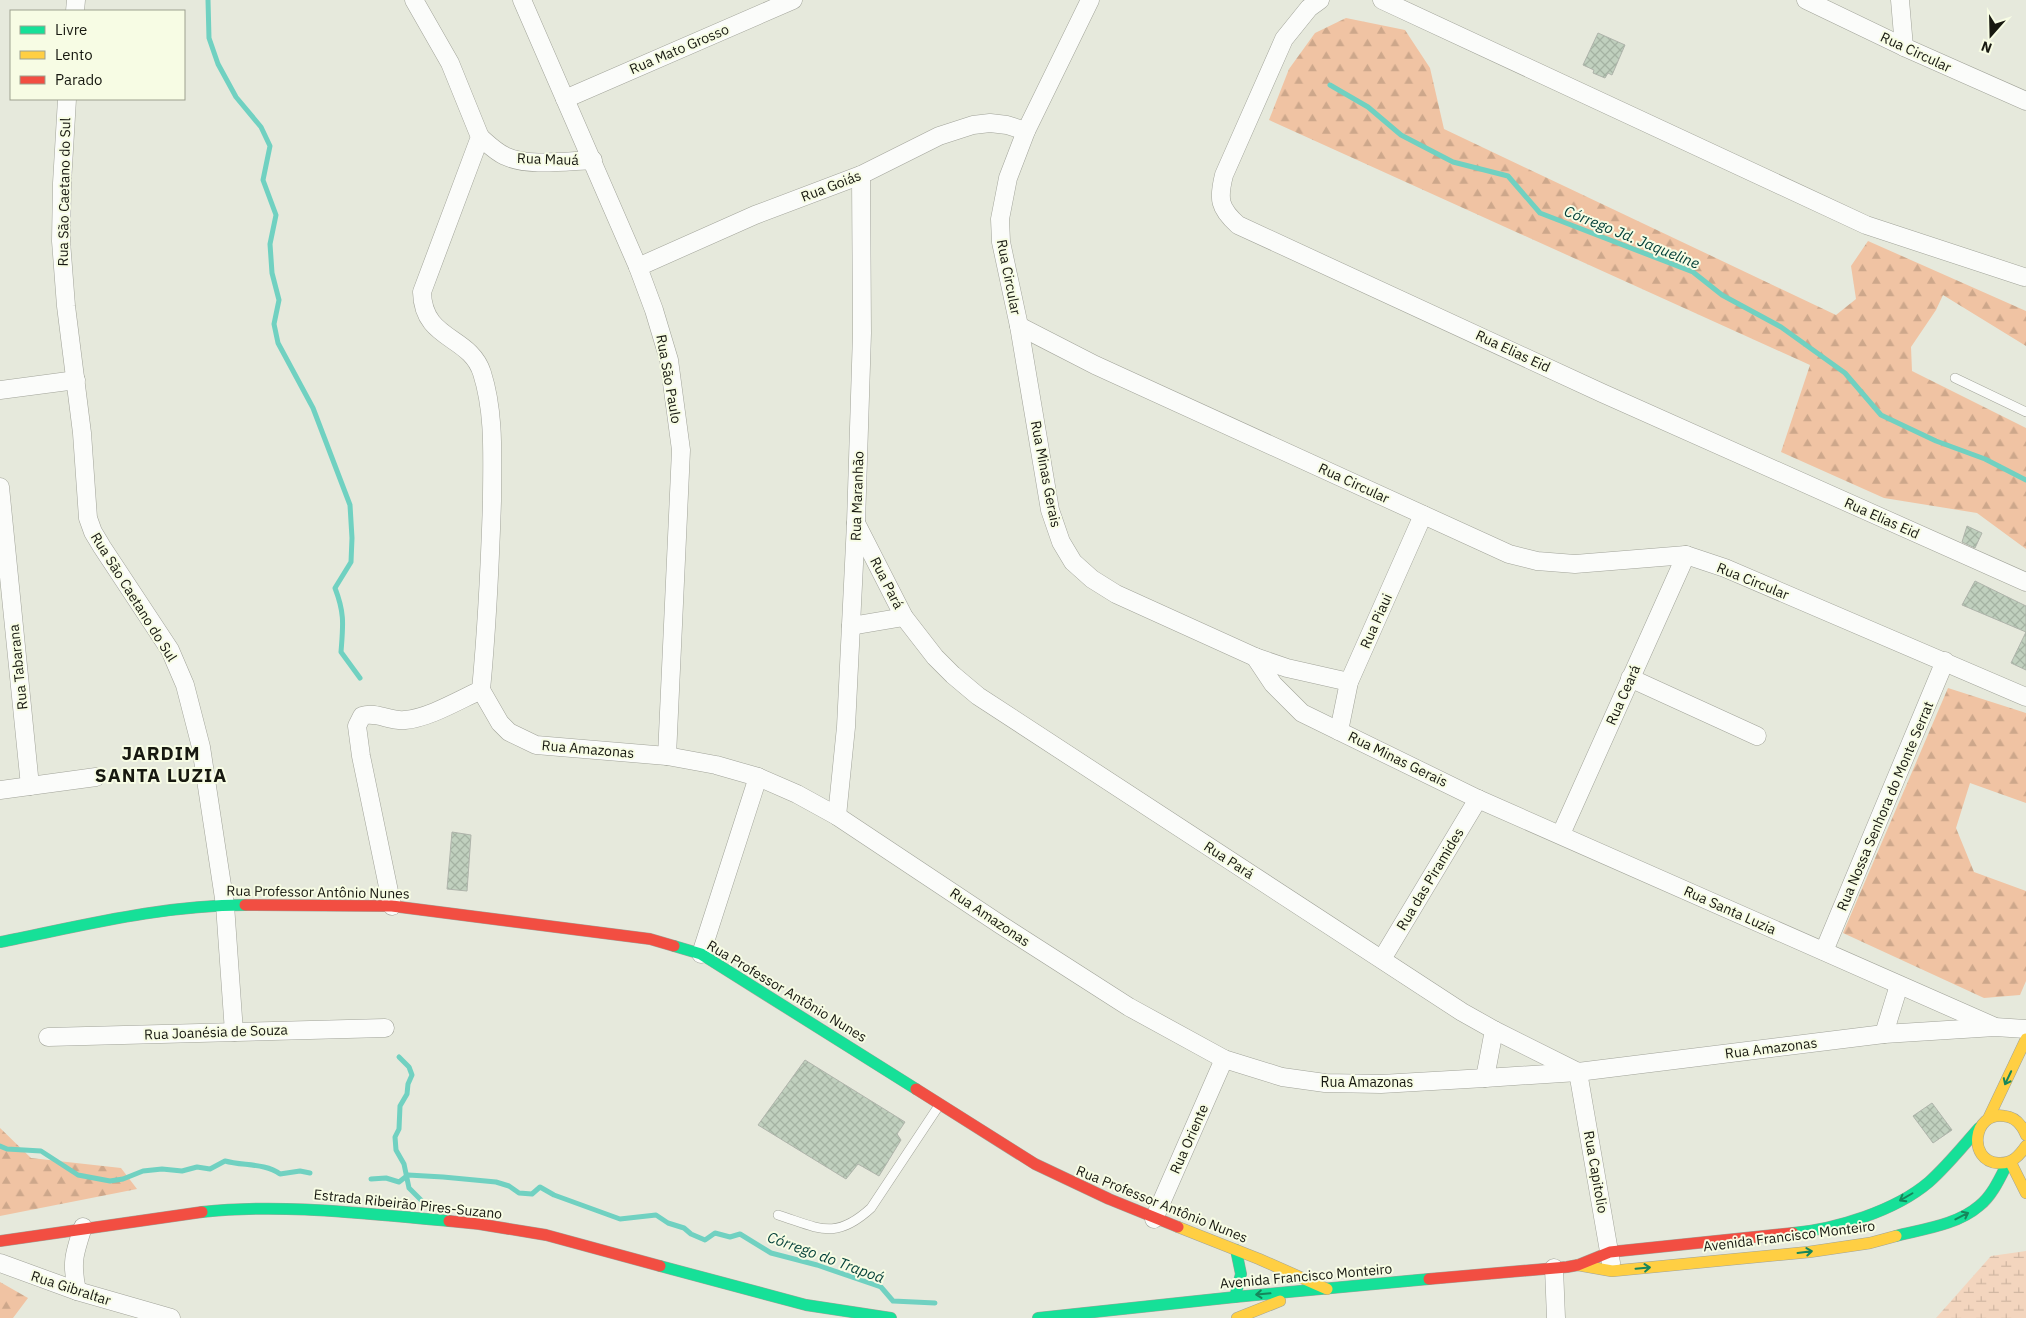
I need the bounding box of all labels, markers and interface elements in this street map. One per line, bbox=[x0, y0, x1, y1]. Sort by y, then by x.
legend bbox=[10, 10, 185, 100]
north arrow bbox=[1966, 10, 2016, 60]
text: Livre bbox=[55, 20, 87, 39]
street label: Rua Mato Grosso bbox=[626, 20, 732, 78]
street label: Rua Circular bbox=[1878, 28, 1954, 76]
text: N bbox=[1979, 37, 1994, 57]
text: Lento bbox=[55, 45, 93, 64]
text: Parado bbox=[55, 70, 103, 89]
street label: Rua São Caetano do Sul bbox=[54, 117, 74, 267]
street label: Rua Mauá bbox=[517, 149, 580, 169]
street label: Rua Goiás bbox=[798, 166, 864, 206]
water label: Córrego Jd. Jaqueline bbox=[1562, 201, 1703, 273]
street label: Rua Circular bbox=[993, 238, 1025, 316]
street label: Rua Elias Eid bbox=[1473, 326, 1553, 376]
street label: Rua São Paulo bbox=[652, 333, 686, 425]
street label: Rua Minas Gerais bbox=[1027, 419, 1065, 529]
street label: Rua Maranhão bbox=[846, 450, 868, 541]
street label: Rua Circular bbox=[1316, 459, 1392, 507]
street label: Rua Elias Eid bbox=[1842, 493, 1922, 543]
street label: Rua São Caetano do Sul bbox=[87, 529, 181, 665]
street label: Rua Pará bbox=[866, 554, 908, 613]
street label: Rua Circular bbox=[1714, 558, 1792, 604]
street label: Rua Piaui bbox=[1356, 591, 1396, 651]
street label: Rua Tabarana bbox=[5, 623, 31, 711]
street label: Rua Ceará bbox=[1602, 662, 1644, 728]
street label: Rua Nossa Senhora do Monte Serrat bbox=[1833, 698, 1937, 913]
street label: Rua Minas Gerais bbox=[1345, 727, 1451, 791]
street label: Rua Amazonas bbox=[541, 736, 635, 762]
district label: JARDIM SANTA LUZIA bbox=[95, 741, 227, 787]
street label: Rua das Piramides bbox=[1392, 824, 1468, 933]
street label: Rua Pará bbox=[1201, 837, 1258, 883]
street label: Rua Professor Antônio Nunes bbox=[226, 881, 410, 903]
street label: Rua Santa Luzia bbox=[1681, 882, 1779, 939]
street label: Rua Amazonas bbox=[946, 884, 1034, 951]
street label: Rua Professor Antônio Nunes bbox=[704, 936, 870, 1046]
street label: Rua Joanésia de Souza bbox=[144, 1020, 289, 1044]
street label: Rua Amazonas bbox=[1724, 1033, 1818, 1063]
one-way arrow bbox=[2002, 1070, 2012, 1085]
street label: Rua Amazonas bbox=[1321, 1073, 1414, 1091]
street label: Rua Oriente bbox=[1166, 1101, 1212, 1177]
street label: Rua Capitolio bbox=[1580, 1129, 1612, 1215]
street label: Rua Professor Antônio Nunes bbox=[1074, 1161, 1251, 1247]
street label: Estrada Ribeirão Pires-Suzano bbox=[313, 1185, 503, 1223]
one-way arrow bbox=[1898, 1192, 1913, 1202]
one-way arrow bbox=[1955, 1211, 1970, 1221]
street label: Avenida Francisco Monteiro bbox=[1702, 1216, 1876, 1255]
water label: Córrego do Trapoá bbox=[765, 1227, 887, 1287]
one-way arrow bbox=[1796, 1247, 1812, 1257]
street label: Avenida Francisco Monteiro bbox=[1219, 1259, 1393, 1293]
one-way arrow bbox=[1635, 1264, 1651, 1273]
street label: Rua Gibraltar bbox=[29, 1267, 113, 1309]
one-way arrow bbox=[1256, 1289, 1272, 1299]

